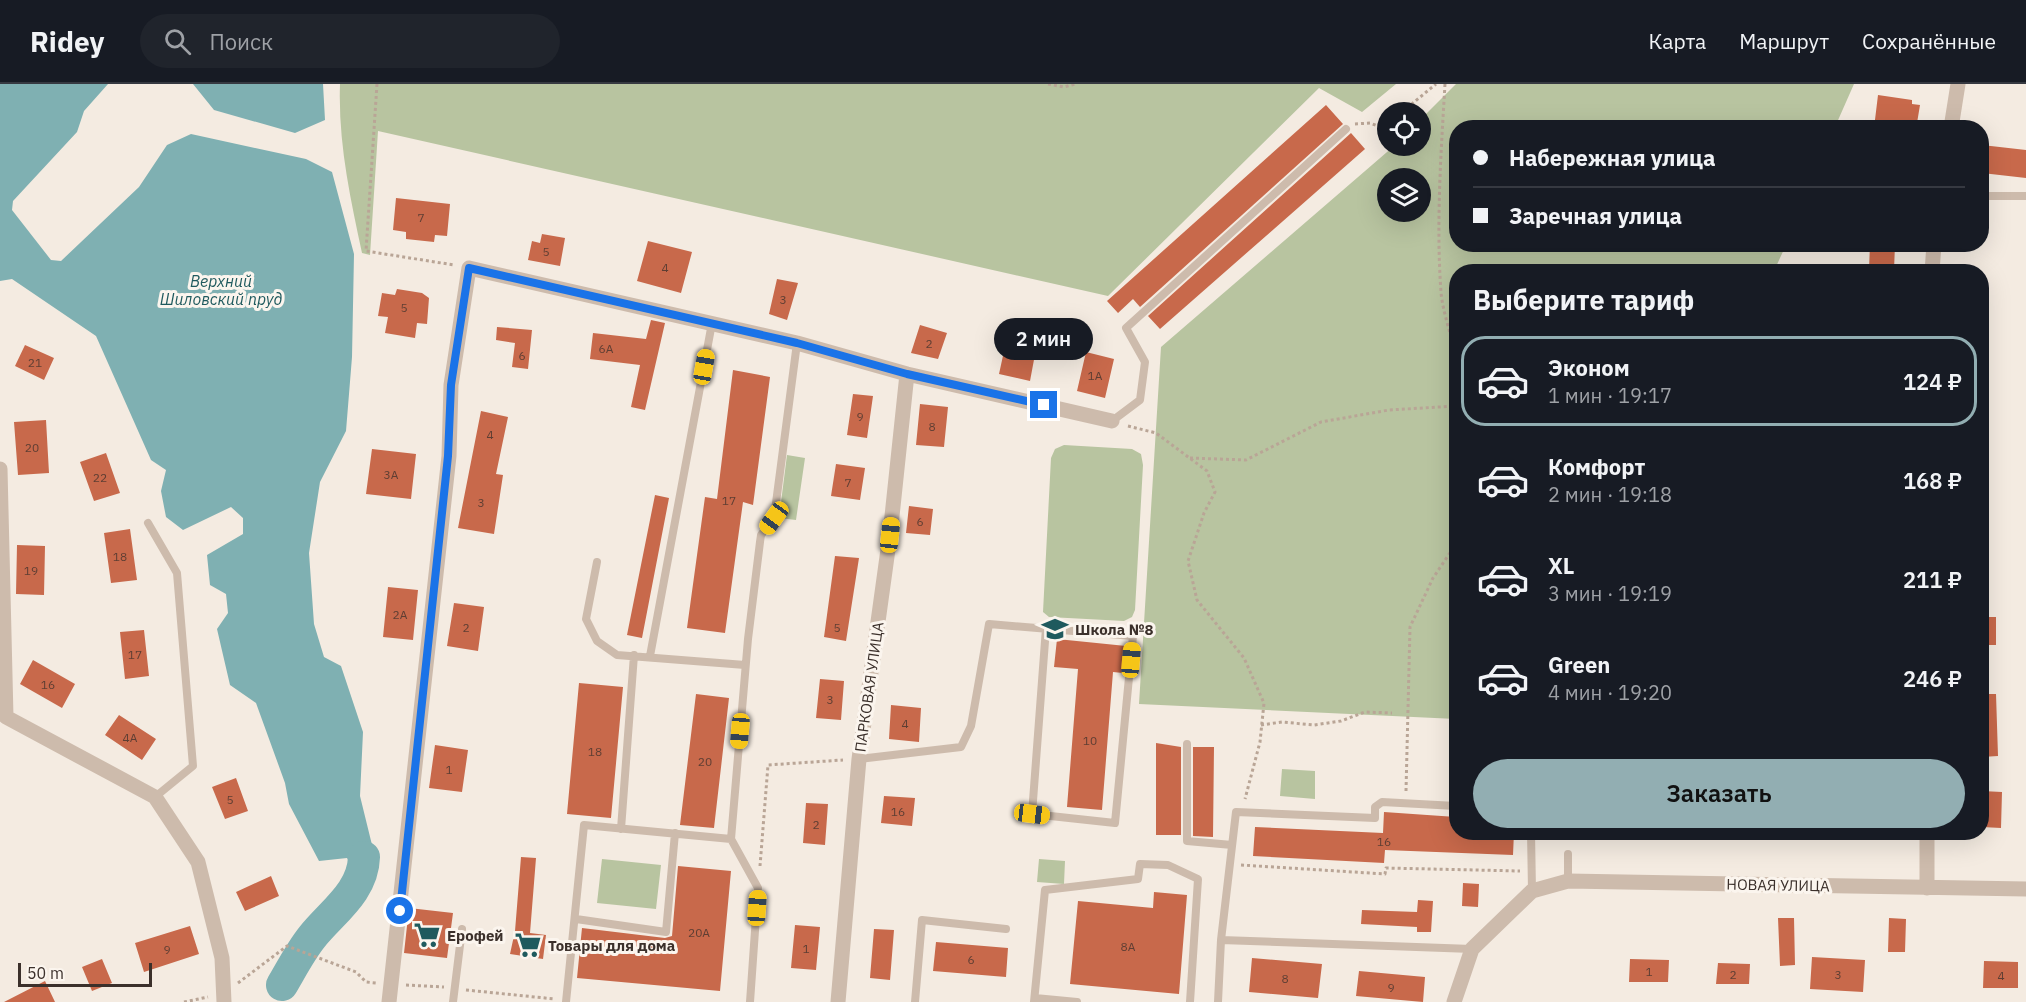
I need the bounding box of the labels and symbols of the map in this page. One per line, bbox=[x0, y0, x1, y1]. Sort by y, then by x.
house number: 7 bbox=[417, 210, 425, 225]
house number: 5 bbox=[542, 244, 550, 259]
house number: 4 bbox=[661, 260, 669, 275]
water label: Верхний Шиловский пруд bbox=[160, 271, 282, 309]
house number: 3 bbox=[779, 292, 787, 307]
house number: 5 bbox=[400, 300, 408, 315]
callout: 2 мин bbox=[994, 318, 1094, 360]
house number: 2 bbox=[925, 336, 933, 351]
house number: 6А bbox=[599, 341, 614, 356]
house number: 6 bbox=[518, 348, 526, 363]
car bbox=[692, 348, 716, 386]
house number: 21 bbox=[28, 355, 42, 370]
house number: 1А bbox=[1088, 368, 1103, 383]
route end bbox=[1030, 391, 1057, 418]
house number: 9 bbox=[856, 409, 864, 424]
house number: 8 bbox=[928, 419, 936, 434]
house number: 4 bbox=[486, 427, 494, 442]
house number: 20 bbox=[25, 440, 39, 455]
house number: 3А bbox=[384, 467, 399, 482]
house number: 22 bbox=[93, 470, 107, 485]
house number: 7 bbox=[844, 475, 852, 490]
house number: 17 bbox=[722, 493, 736, 508]
house number: 3 bbox=[477, 495, 485, 510]
car bbox=[756, 498, 792, 538]
house number: 6 bbox=[916, 514, 924, 529]
car bbox=[879, 516, 901, 554]
house number: 18 bbox=[113, 549, 127, 564]
house number: 19 bbox=[24, 563, 38, 578]
house number: 2А bbox=[393, 607, 408, 622]
school or university icon: Школа №8 bbox=[1040, 614, 1070, 644]
house number: 2 bbox=[462, 620, 470, 635]
house number: 5 bbox=[833, 620, 841, 635]
street label: ПАРКОВАЯ УЛИЦА bbox=[850, 620, 888, 753]
place label: Школа №8 bbox=[1075, 620, 1154, 639]
car bbox=[1120, 641, 1142, 679]
house number: 17 bbox=[128, 647, 142, 662]
house number: 16 bbox=[41, 677, 55, 692]
house number: 3 bbox=[826, 692, 834, 707]
car bbox=[729, 712, 751, 750]
house number: 4 bbox=[901, 716, 909, 731]
house number: 4А bbox=[123, 730, 138, 745]
house number: 10 bbox=[1083, 733, 1097, 748]
house number: 18 bbox=[588, 744, 602, 759]
house number: 20 bbox=[698, 754, 712, 769]
house number: 1 bbox=[445, 762, 453, 777]
house number: 5 bbox=[226, 792, 234, 807]
car bbox=[1013, 803, 1051, 825]
house number: 16 bbox=[891, 804, 905, 819]
house number: 2 bbox=[812, 817, 820, 832]
house number: 16 bbox=[1377, 834, 1391, 849]
street label: НОВАЯ УЛИЦА bbox=[1726, 875, 1830, 895]
car bbox=[747, 889, 767, 927]
route start bbox=[386, 897, 413, 924]
supermarket icon: Ерофей bbox=[412, 920, 442, 950]
house number: 20А bbox=[688, 925, 710, 940]
place label: Ерофей bbox=[447, 926, 504, 945]
supermarket icon: Товары для дома bbox=[513, 930, 543, 960]
place label: Товары для дома bbox=[548, 936, 676, 955]
house number: 8А bbox=[1121, 939, 1136, 954]
house number: 1 bbox=[802, 941, 810, 956]
house number: 9 bbox=[163, 942, 171, 957]
house number: 6 bbox=[967, 952, 975, 967]
scale bar bbox=[18, 960, 152, 988]
house number: 1 bbox=[1645, 964, 1653, 979]
house number: 2 bbox=[1729, 967, 1737, 982]
house number: 3 bbox=[1834, 967, 1842, 982]
house number: 4 bbox=[1997, 968, 2005, 983]
house number: 8 bbox=[1281, 971, 1289, 986]
house number: 9 bbox=[1387, 980, 1395, 995]

